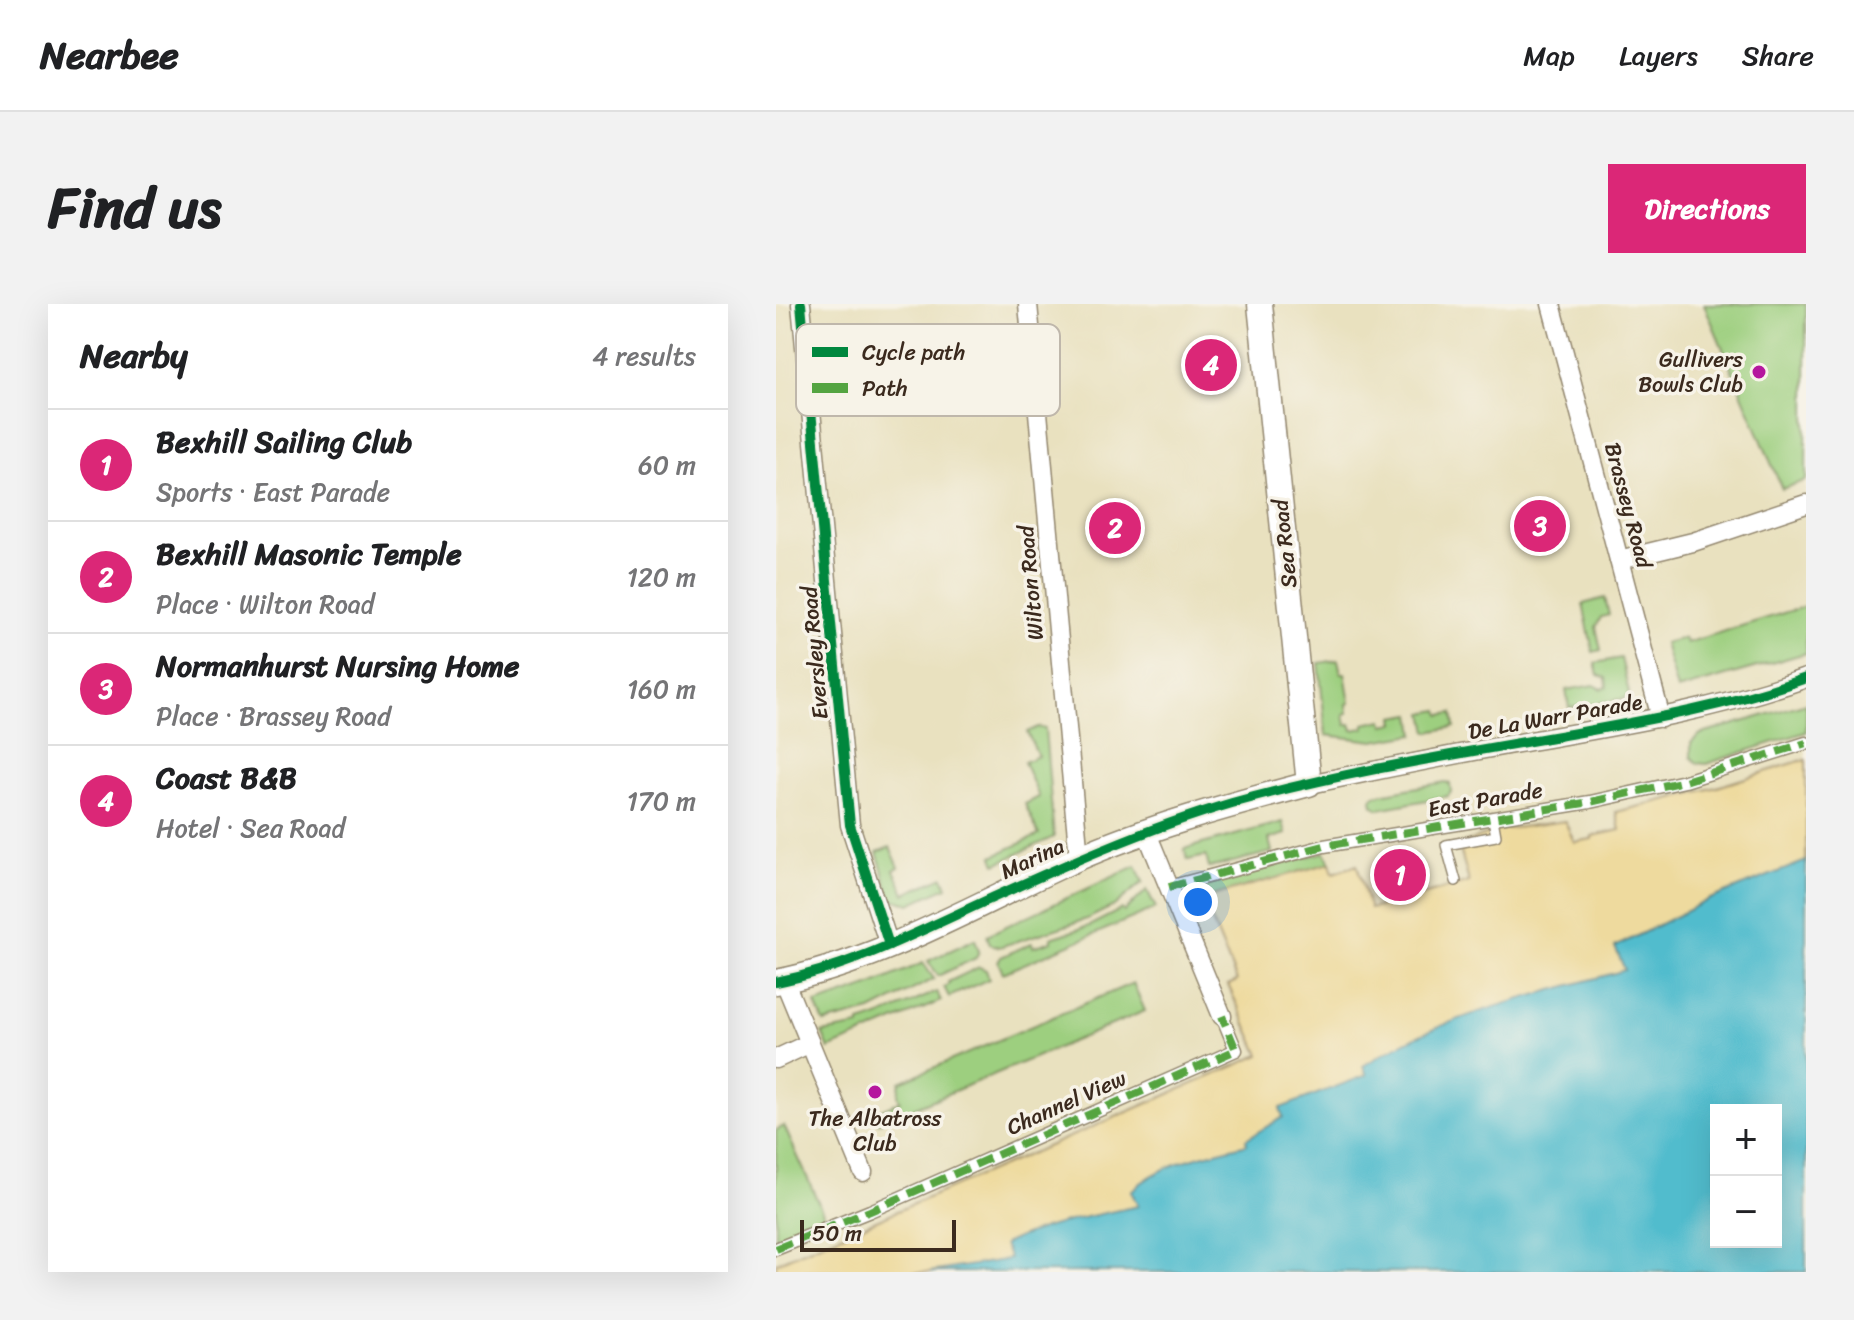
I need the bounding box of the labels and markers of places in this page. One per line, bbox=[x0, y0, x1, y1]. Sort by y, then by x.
pin: 4 bbox=[1185, 335, 1237, 395]
place label: Gullivers Bowls Club bbox=[1638, 340, 1744, 404]
marker: Gullivers Bowls Club bbox=[1750, 363, 1768, 381]
pin: 3 bbox=[1514, 496, 1566, 556]
pin: 2 bbox=[1089, 498, 1141, 558]
pin: 1 bbox=[1374, 845, 1426, 905]
marker: The Albatross Club bbox=[866, 1083, 884, 1101]
place label: The Albatross Club bbox=[809, 1099, 942, 1163]

